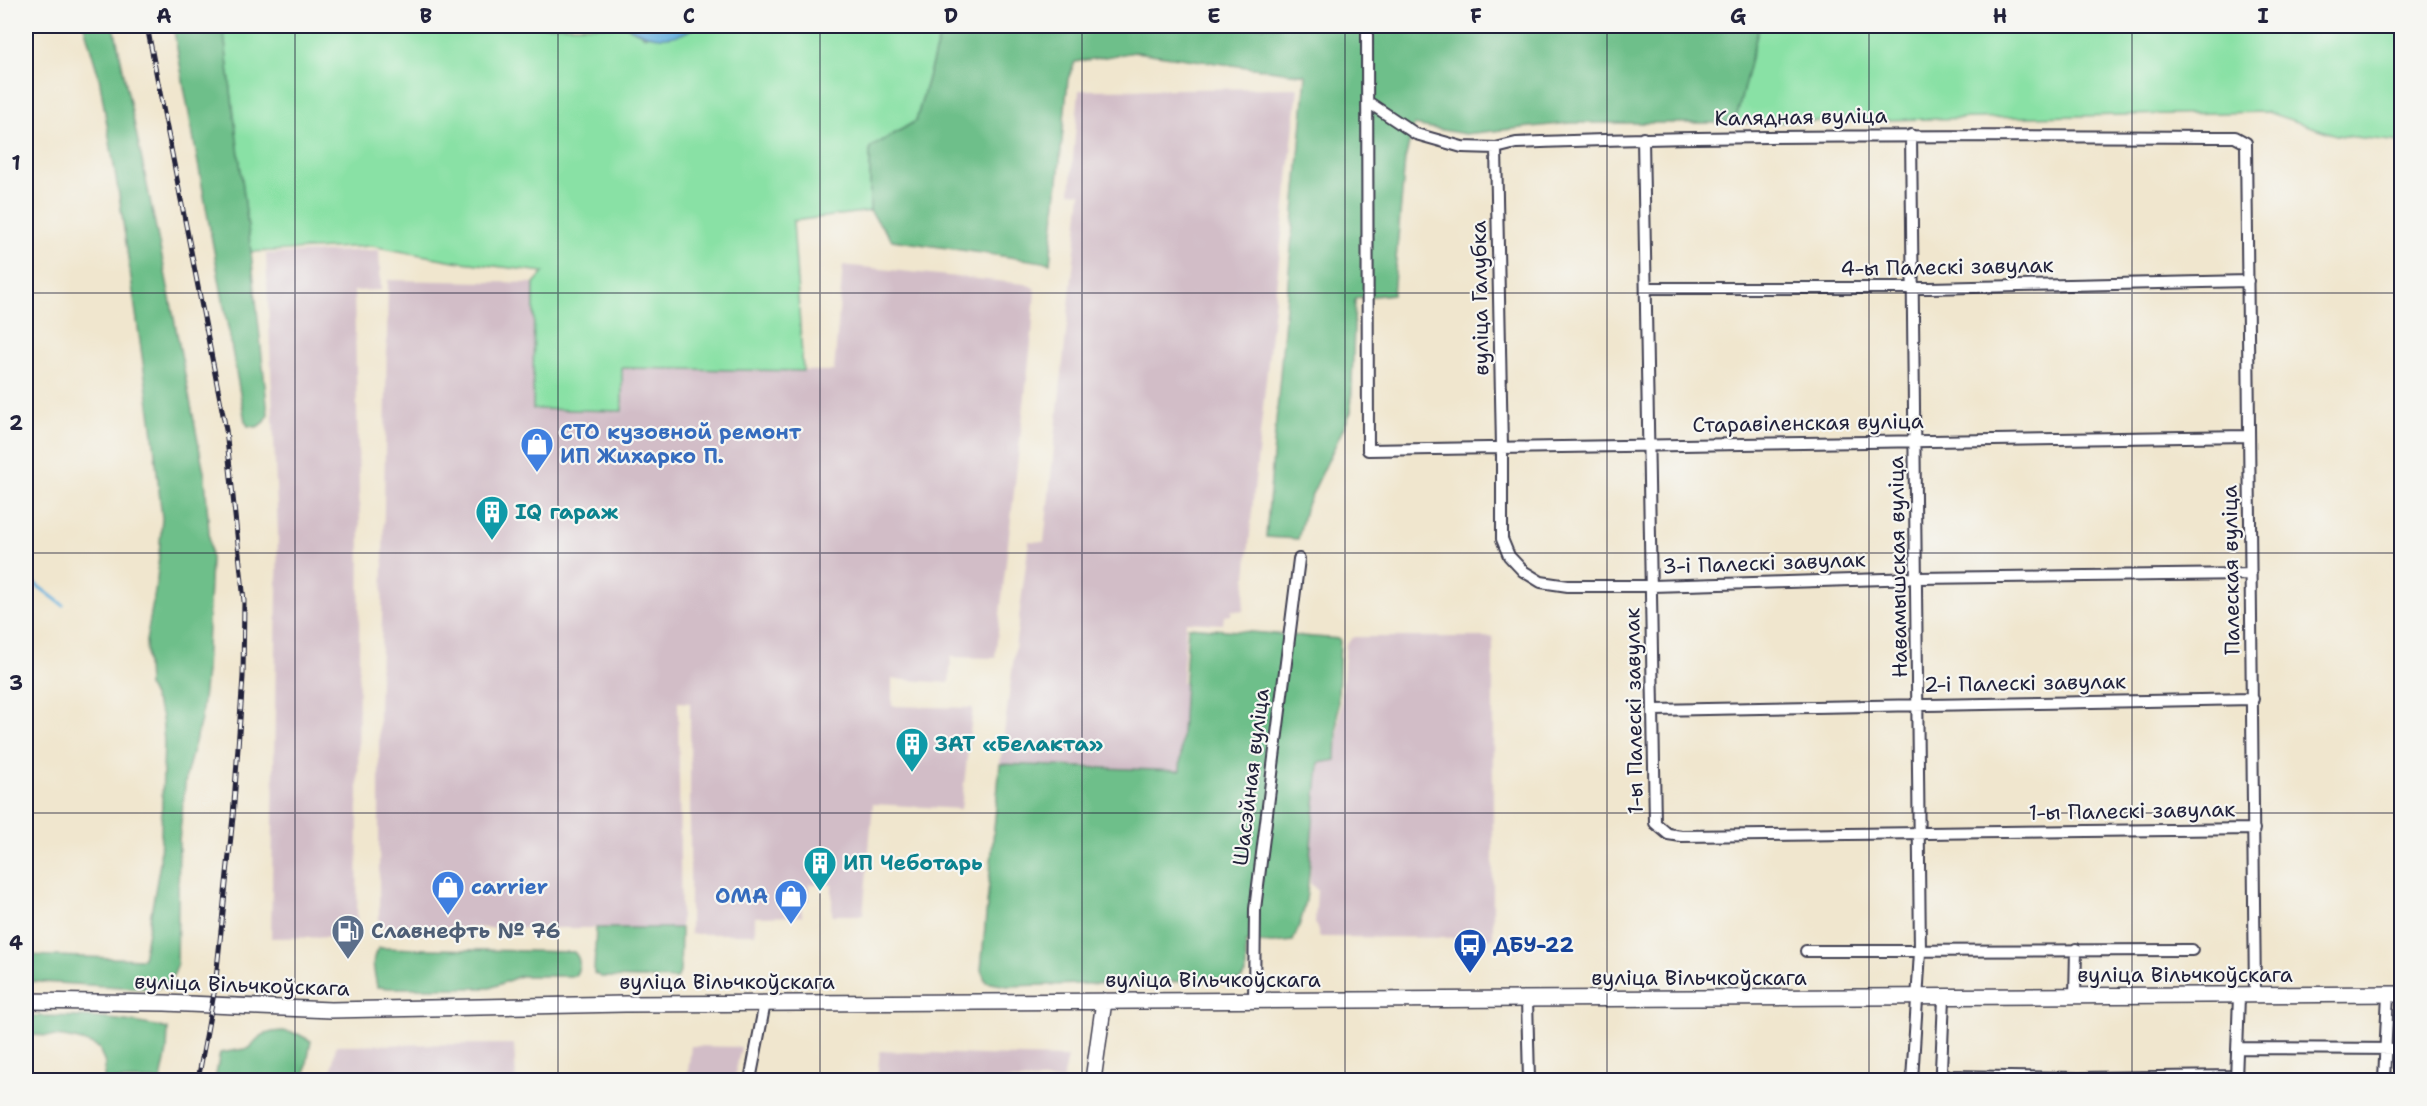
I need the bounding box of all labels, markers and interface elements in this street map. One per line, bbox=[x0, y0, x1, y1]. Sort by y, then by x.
text: A bbox=[156, 3, 172, 29]
text: B bbox=[420, 3, 432, 29]
text: C bbox=[683, 3, 695, 29]
text: D bbox=[944, 3, 958, 29]
text: E bbox=[1207, 3, 1221, 29]
text: F bbox=[1470, 3, 1482, 29]
text: G bbox=[1730, 3, 1746, 29]
text: H bbox=[1993, 3, 2007, 29]
text: I bbox=[2257, 3, 2269, 29]
street label: Калядная вуліца bbox=[1714, 101, 1888, 133]
text: 1 bbox=[11, 150, 21, 176]
street label: вуліца Галубка bbox=[1465, 220, 1495, 376]
street label: 4-ы Палескі завулак bbox=[1840, 251, 2054, 283]
street label: Старавіленская вуліца bbox=[1692, 407, 1924, 439]
text: 2 bbox=[9, 410, 23, 436]
place label: СТО кузовной ремонт ИП Жихарко П. bbox=[560, 418, 802, 470]
shop icon: СТО кузовной ремонт ИП Жихарко П. bbox=[519, 426, 555, 473]
street label: Навамышская вуліца bbox=[1882, 456, 1914, 678]
street label: Палеская вуліца bbox=[2216, 485, 2246, 655]
building icon: IQ гараж bbox=[474, 494, 510, 541]
place label: IQ гараж bbox=[515, 498, 619, 526]
street label: 3-і Палескі завулак bbox=[1662, 545, 1866, 581]
street label: 1-ы Палескі завулак bbox=[1618, 607, 1650, 815]
street label: 2-і Палескі завулак bbox=[1924, 667, 2126, 699]
text: 3 bbox=[9, 670, 23, 696]
street label: Шасэйная вуліца bbox=[1226, 687, 1276, 867]
building icon: ЗАТ «Белакта» bbox=[894, 726, 930, 773]
place label: ЗАТ «Белакта» bbox=[935, 730, 1103, 758]
street label: 1-ы Палескі завулак bbox=[2028, 795, 2236, 827]
building icon: ИП Чеботарь bbox=[802, 845, 838, 892]
place label: ИП Чеботарь bbox=[843, 849, 983, 877]
shop icon: carrier bbox=[430, 869, 466, 916]
place label: carrier bbox=[471, 873, 548, 901]
shop icon: ОМА bbox=[773, 878, 809, 925]
place label: ОМА bbox=[715, 882, 768, 910]
fuel station icon: Славнефть № 76 bbox=[330, 913, 366, 960]
place label: Славнефть № 76 bbox=[371, 917, 561, 945]
bus stop icon: ДБУ-22 bbox=[1452, 927, 1488, 974]
text: 4 bbox=[9, 930, 23, 956]
place label: ДБУ-22 bbox=[1493, 931, 1574, 959]
street label: вуліца Вільчкоўскага bbox=[2077, 961, 2293, 989]
street label: вуліца Вільчкоўскага bbox=[1591, 964, 1807, 992]
street label: вуліца Вільчкоўскага bbox=[1105, 966, 1321, 994]
street label: вуліца Вільчкоўскага bbox=[134, 967, 350, 1003]
street label: вуліца Вільчкоўскага bbox=[619, 968, 835, 996]

